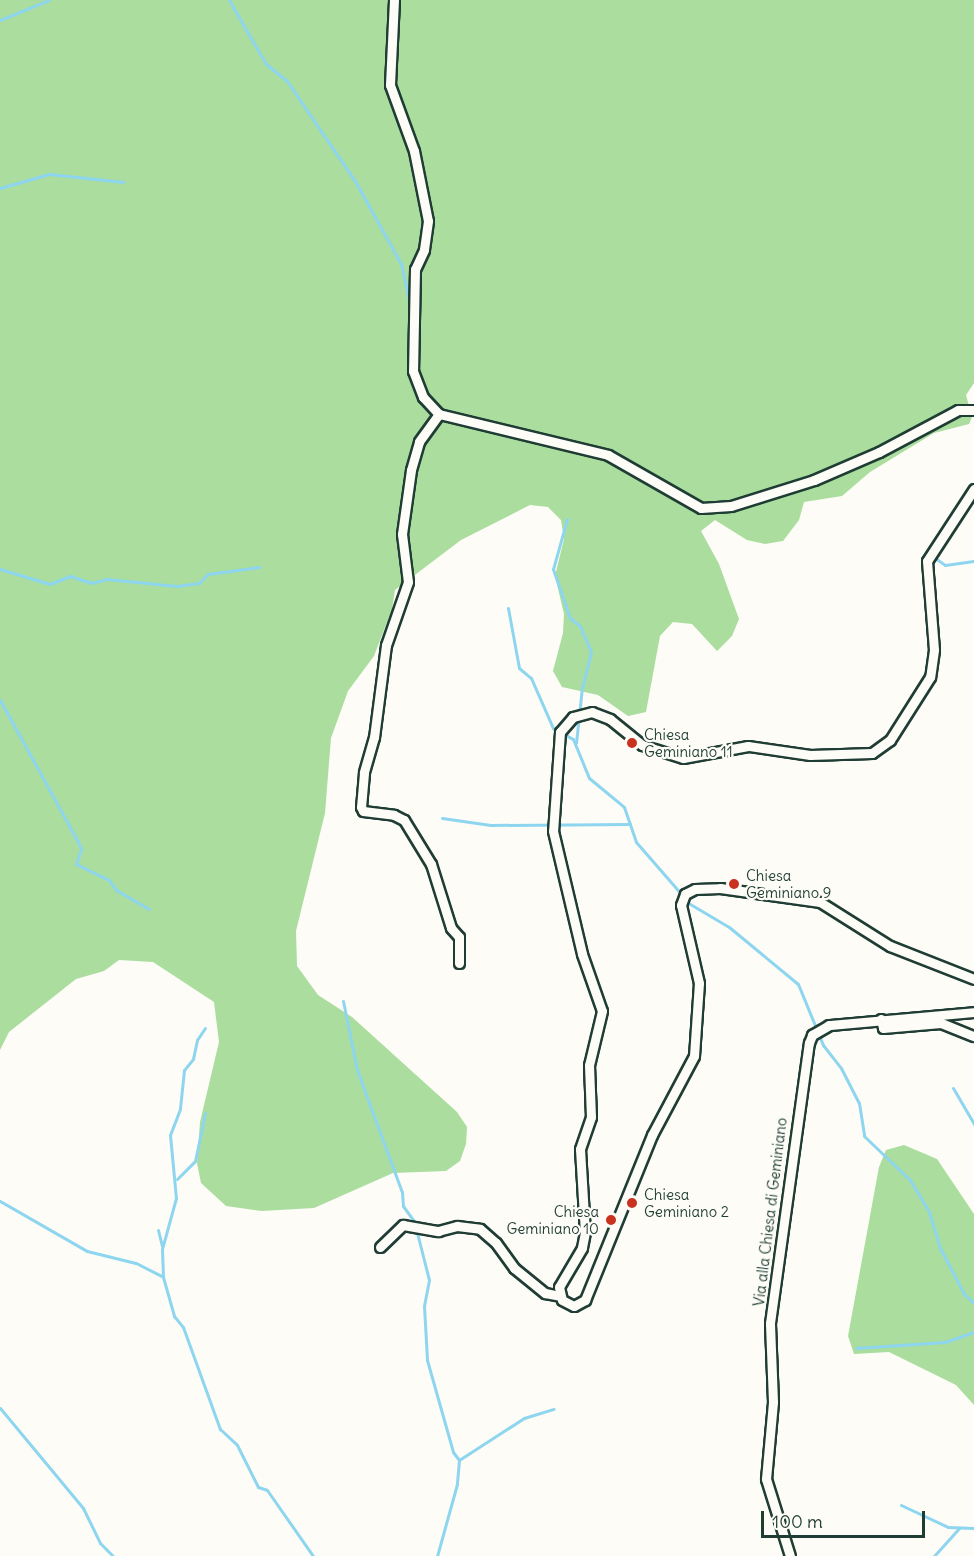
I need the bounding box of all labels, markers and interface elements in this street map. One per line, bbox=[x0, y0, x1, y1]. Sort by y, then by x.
place label: Chiesa Geminiano 11 bbox=[644, 725, 733, 760]
marker: Chiesa Geminiano 11 bbox=[625, 736, 639, 750]
place label: Chiesa Geminiano 9 bbox=[746, 866, 831, 901]
marker: Chiesa Geminiano 9 bbox=[727, 877, 741, 891]
street label: Via alla Chiesa di Geminiano bbox=[749, 1117, 791, 1307]
place label: Chiesa Geminiano 2 bbox=[644, 1185, 729, 1220]
marker: Chiesa Geminiano 2 bbox=[625, 1196, 639, 1210]
place label: Chiesa Geminiano 10 bbox=[506, 1202, 599, 1237]
marker: Chiesa Geminiano 10 bbox=[604, 1213, 618, 1227]
scale bar bbox=[764, 1499, 928, 1537]
text: 100 m bbox=[772, 1510, 823, 1533]

